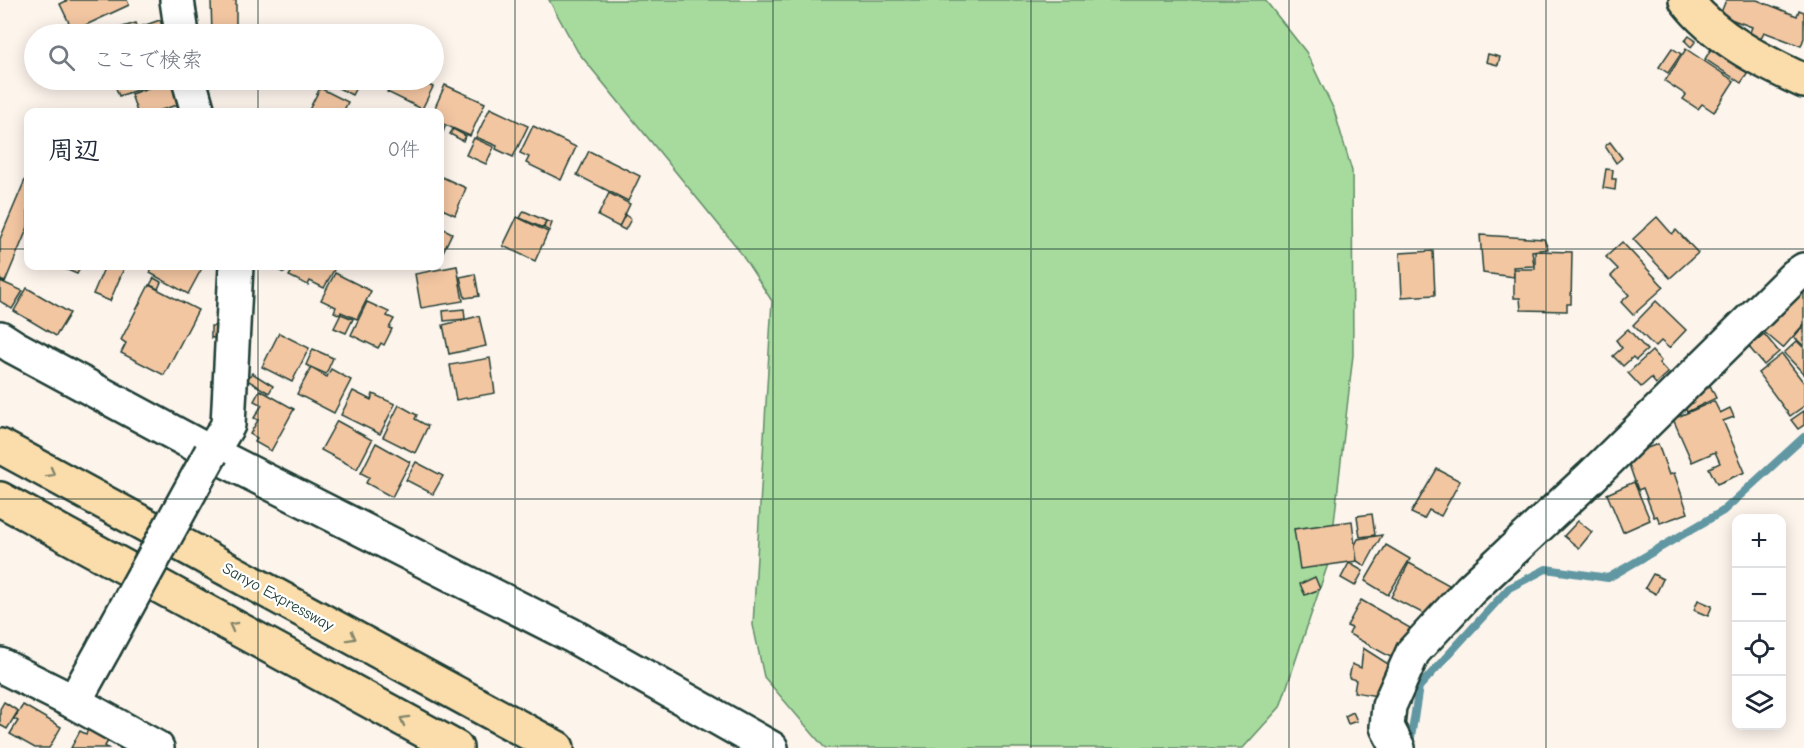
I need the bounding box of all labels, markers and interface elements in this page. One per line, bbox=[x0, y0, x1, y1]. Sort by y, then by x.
search box bbox=[24, 24, 444, 90]
icon: search bbox=[45, 41, 78, 74]
text: ここで検索 bbox=[93, 47, 203, 73]
text: 周辺 bbox=[48, 136, 100, 166]
text: 0件 bbox=[388, 138, 420, 161]
one-way arrow bbox=[45, 466, 56, 477]
map controls bbox=[1732, 514, 1786, 730]
button: + bbox=[1732, 514, 1786, 568]
street label: Sanyo Expressway bbox=[219, 559, 338, 635]
button: − bbox=[1732, 568, 1786, 622]
one-way arrow bbox=[229, 622, 240, 634]
button: locate bbox=[1732, 622, 1786, 676]
one-way arrow bbox=[346, 630, 356, 641]
button: layers bbox=[1732, 676, 1786, 730]
one-way arrow bbox=[400, 716, 411, 727]

